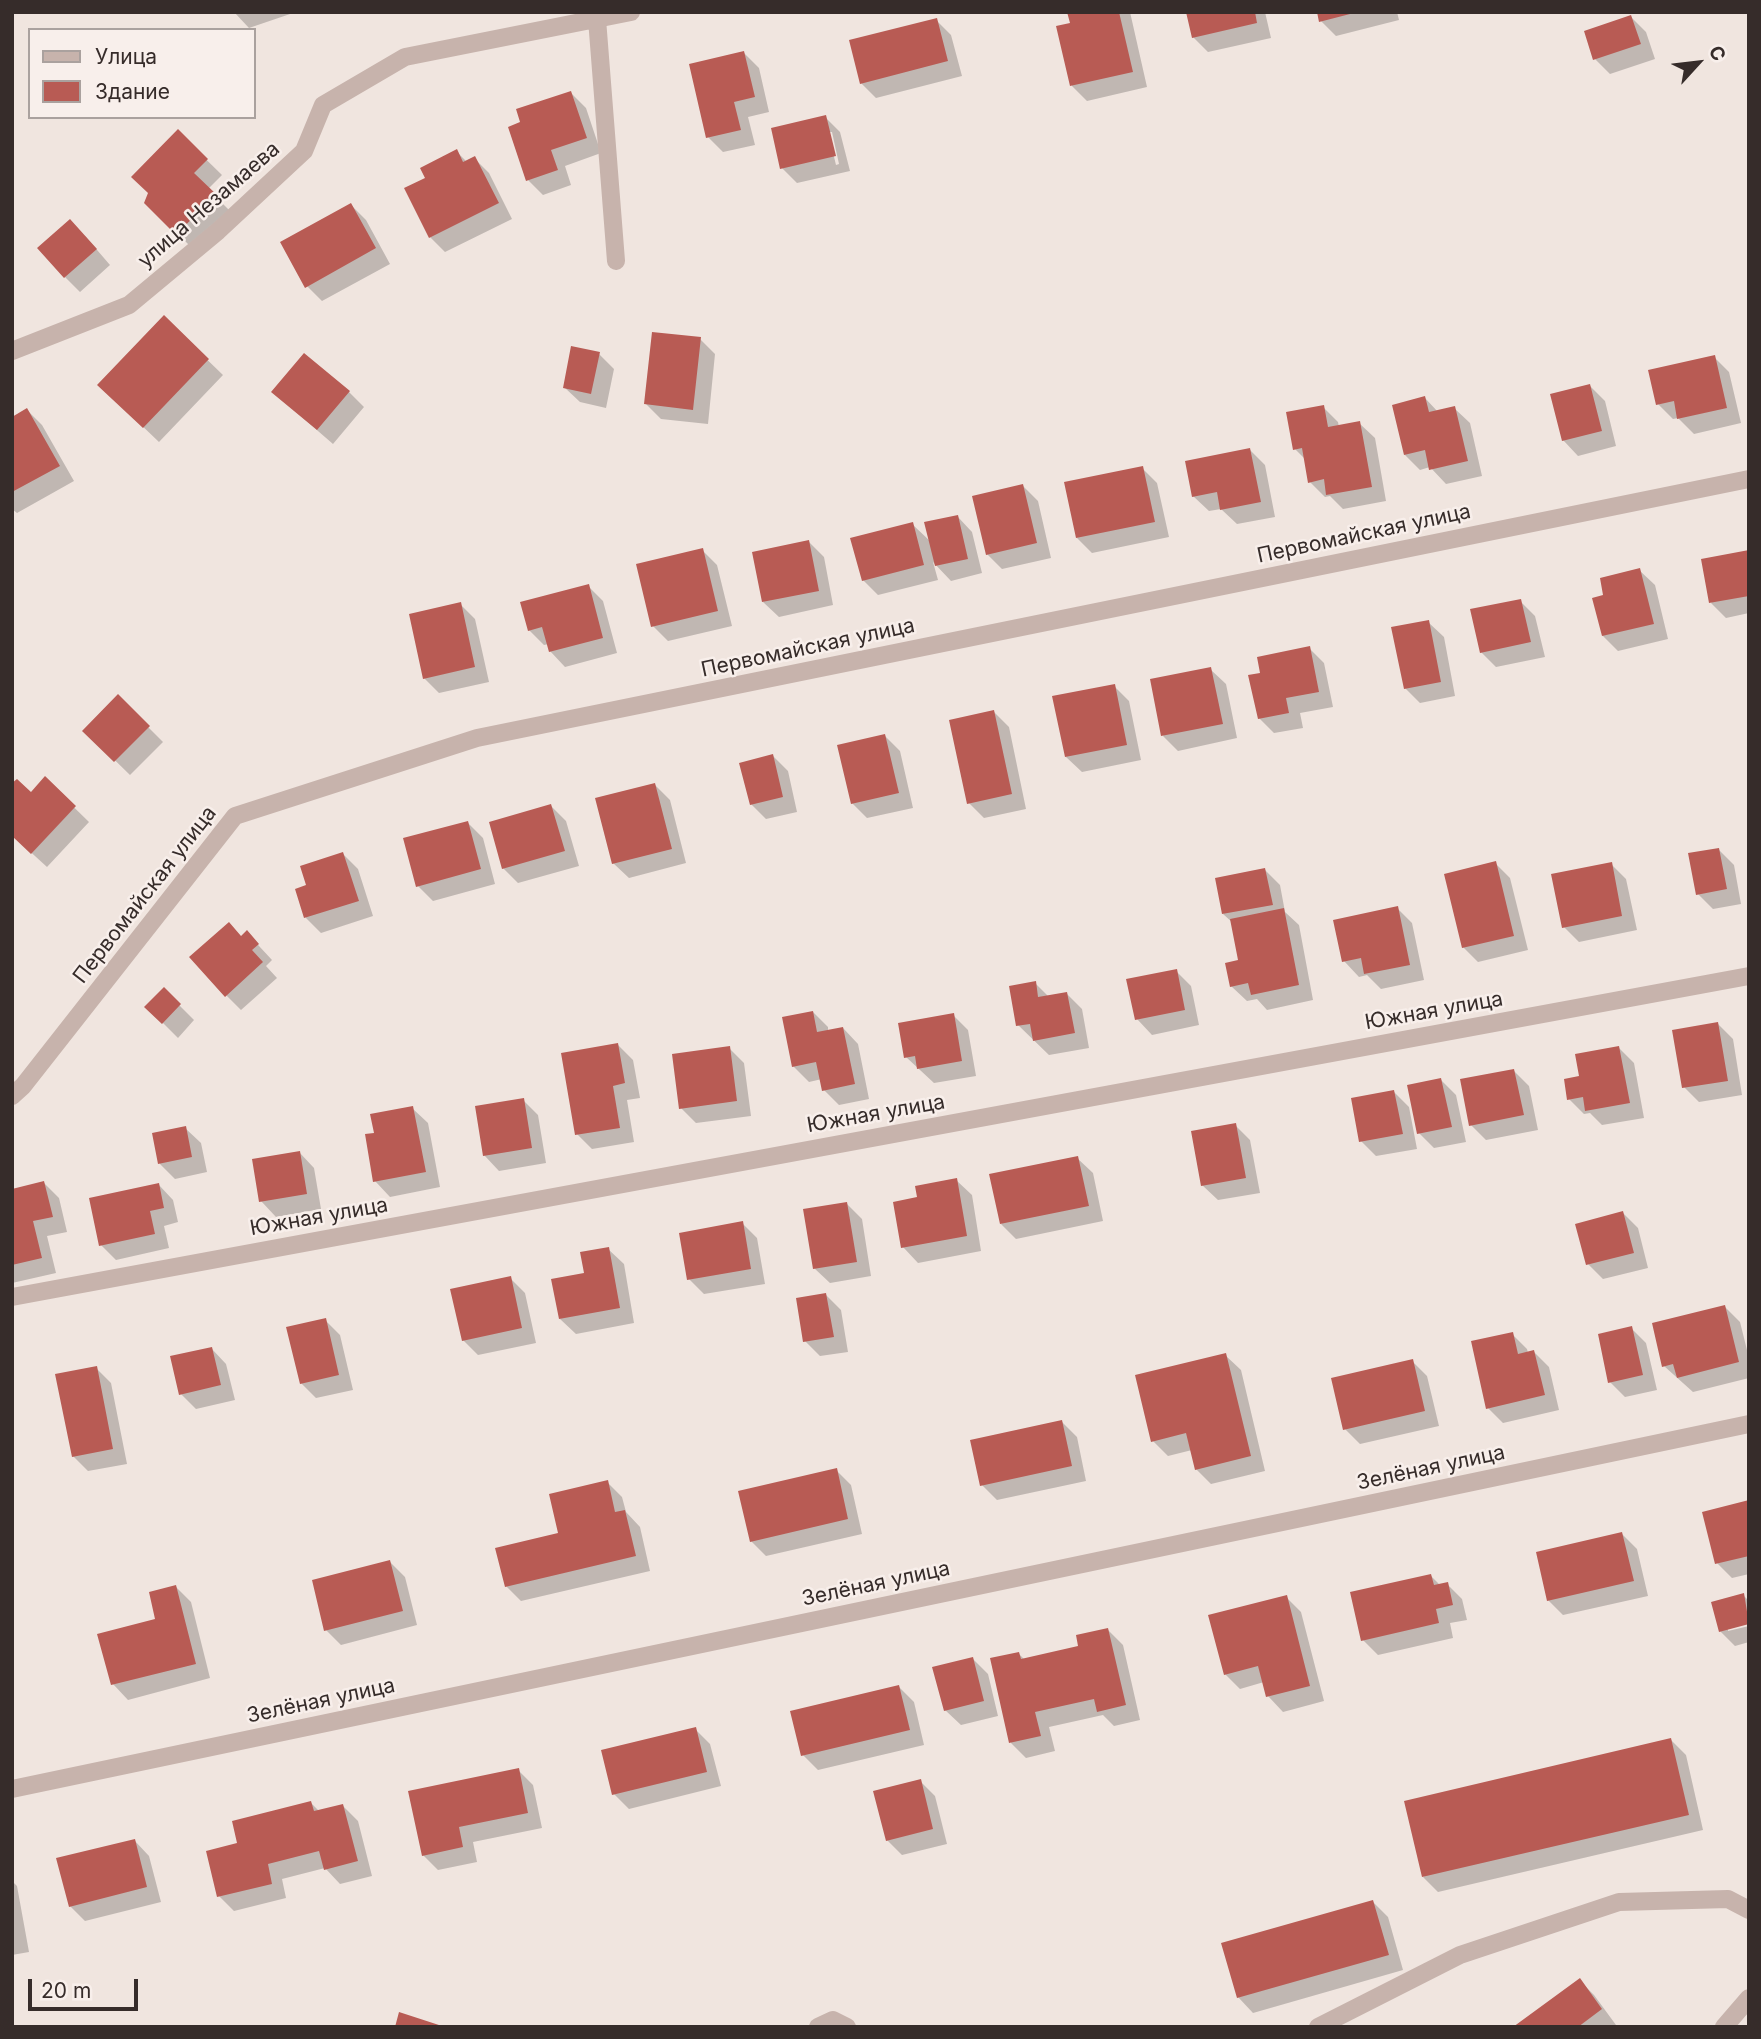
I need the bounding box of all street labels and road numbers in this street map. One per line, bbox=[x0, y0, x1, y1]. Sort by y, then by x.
street label: улица Незамаева bbox=[133, 137, 285, 273]
street label: Первомайская улица bbox=[1255, 499, 1473, 569]
street label: Первомайская улица bbox=[699, 613, 917, 683]
street label: Первомайская улица bbox=[68, 801, 222, 989]
street label: Южная улица bbox=[1363, 986, 1505, 1036]
street label: Южная улица bbox=[805, 1089, 947, 1139]
street label: Южная улица bbox=[248, 1192, 390, 1242]
street label: Зелёная улица bbox=[1355, 1440, 1507, 1496]
street label: Зелёная улица bbox=[800, 1556, 952, 1612]
street label: Зелёная улица bbox=[245, 1673, 397, 1729]

